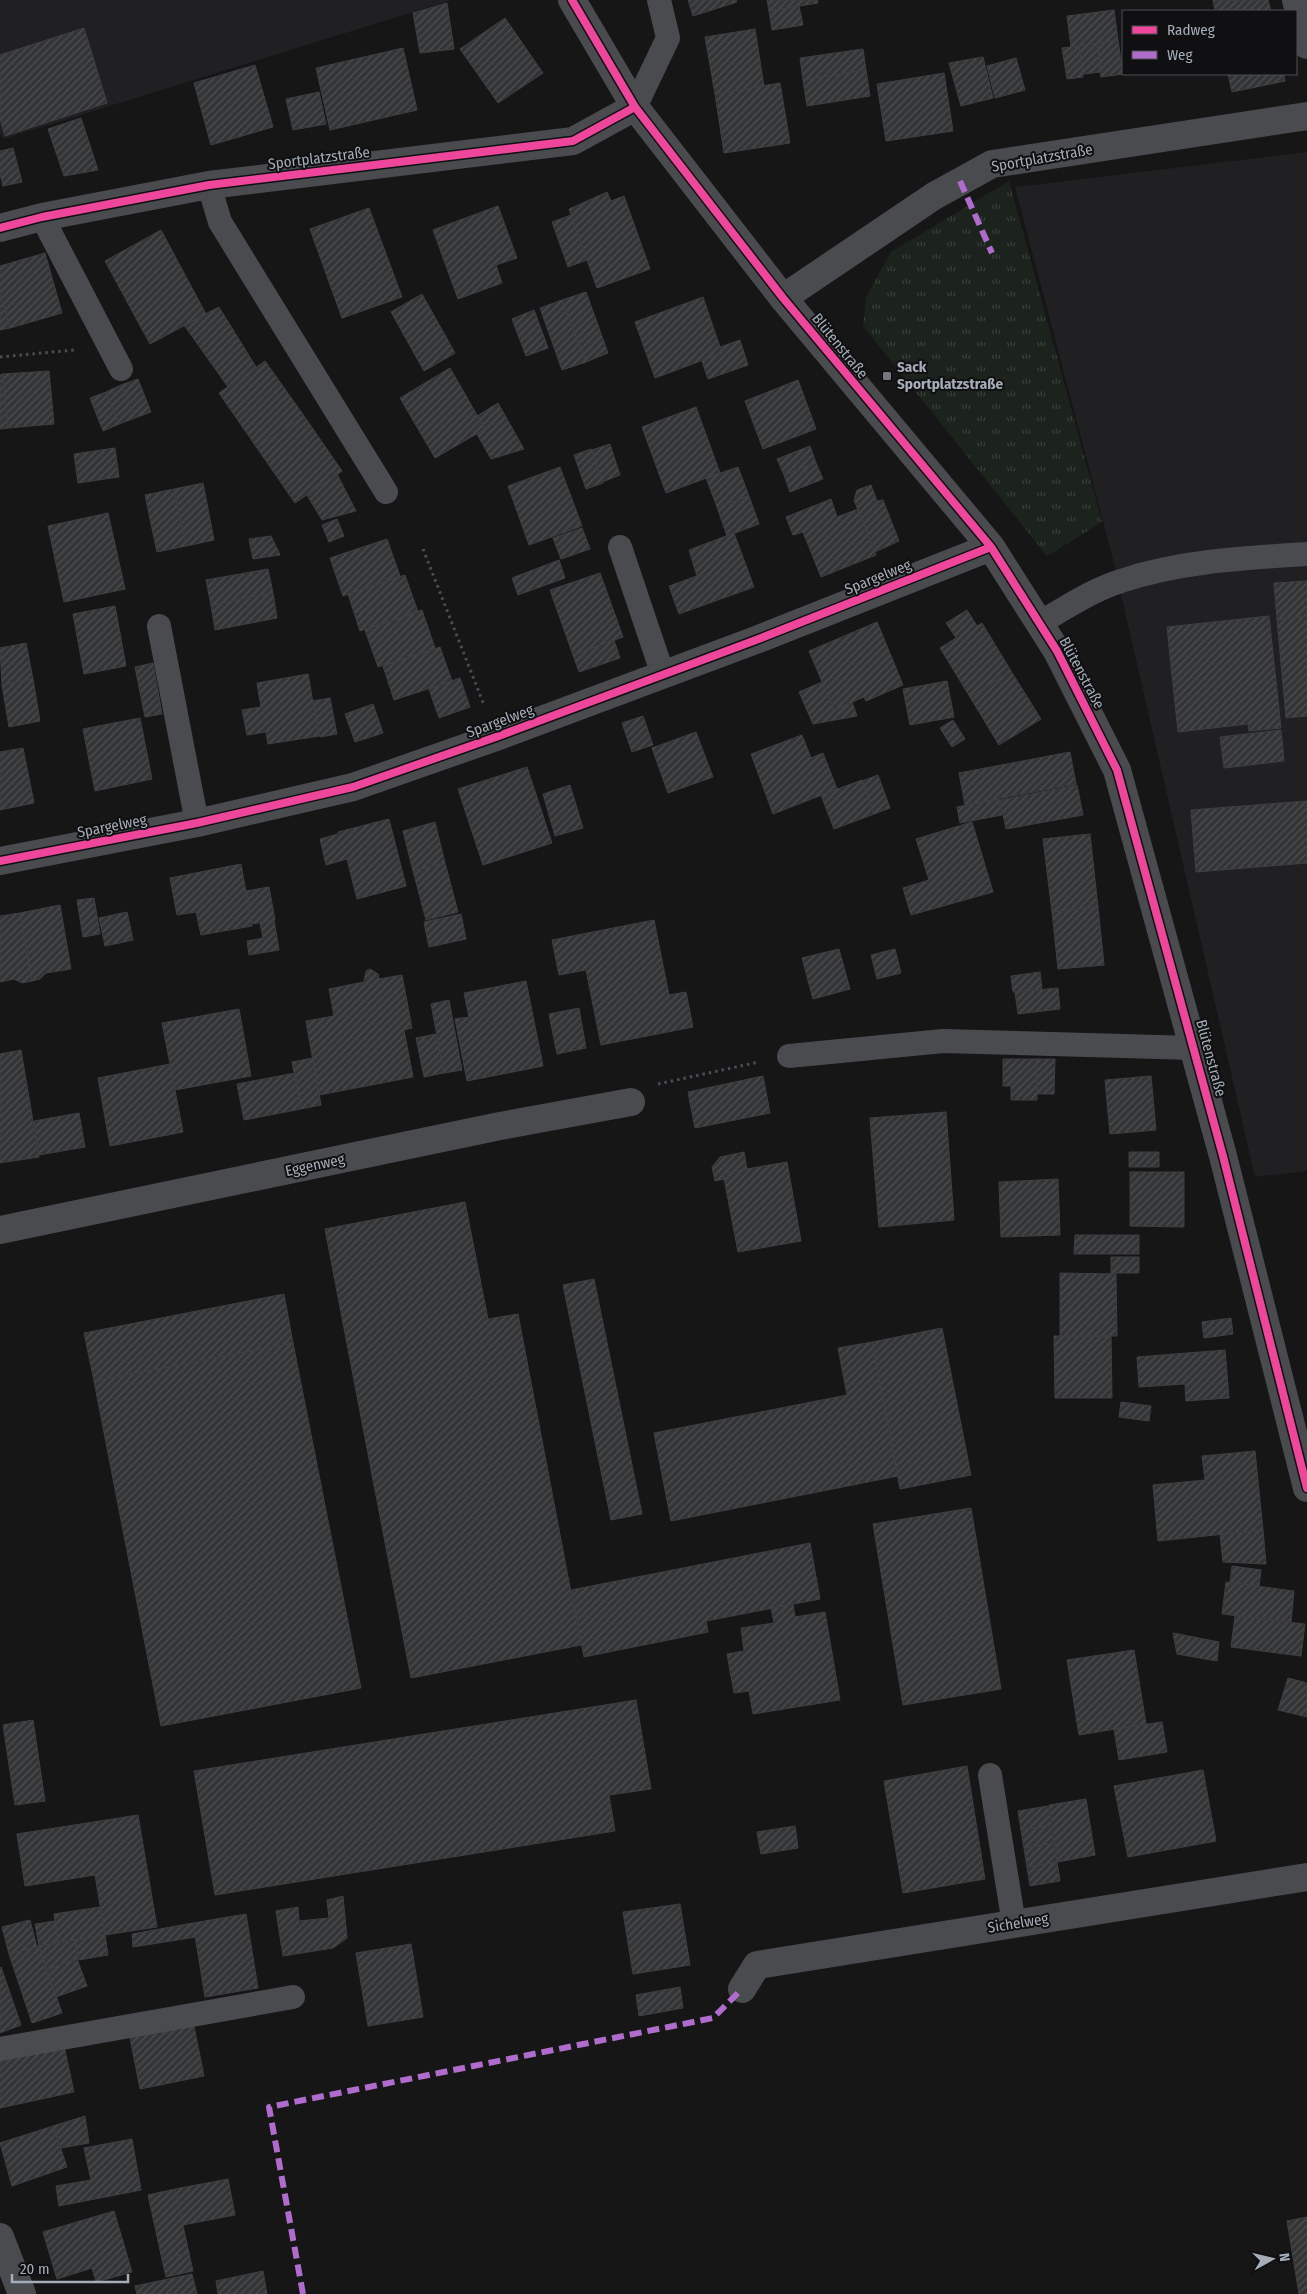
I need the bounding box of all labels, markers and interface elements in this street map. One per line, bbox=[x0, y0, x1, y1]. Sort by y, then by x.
legend bbox=[1122, 10, 1297, 75]
text: Radweg bbox=[1167, 21, 1215, 39]
text: Weg bbox=[1167, 46, 1193, 64]
street label: Sportplatzstraße bbox=[990, 140, 1094, 176]
street label: Sportplatzstraße bbox=[267, 143, 371, 173]
street label: Blütenstraße bbox=[808, 310, 872, 382]
place label: Sack Sportplatzstraße bbox=[897, 358, 1003, 393]
marker: Sack Sportplatzstraße bbox=[881, 370, 893, 382]
street label: Spargelweg bbox=[842, 556, 914, 598]
street label: Blütenstraße bbox=[1056, 634, 1108, 712]
street label: Spargelweg bbox=[464, 701, 536, 741]
street label: Spargelweg bbox=[76, 810, 148, 842]
street label: Blütenstraße bbox=[1192, 1018, 1230, 1098]
street label: Eggenweg bbox=[284, 1150, 346, 1180]
street label: Sichelweg bbox=[986, 1909, 1050, 1937]
north arrow bbox=[1247, 2234, 1297, 2284]
scale bar bbox=[12, 2252, 129, 2284]
text: N bbox=[1275, 2252, 1293, 2263]
text: 20 m bbox=[20, 2260, 50, 2278]

